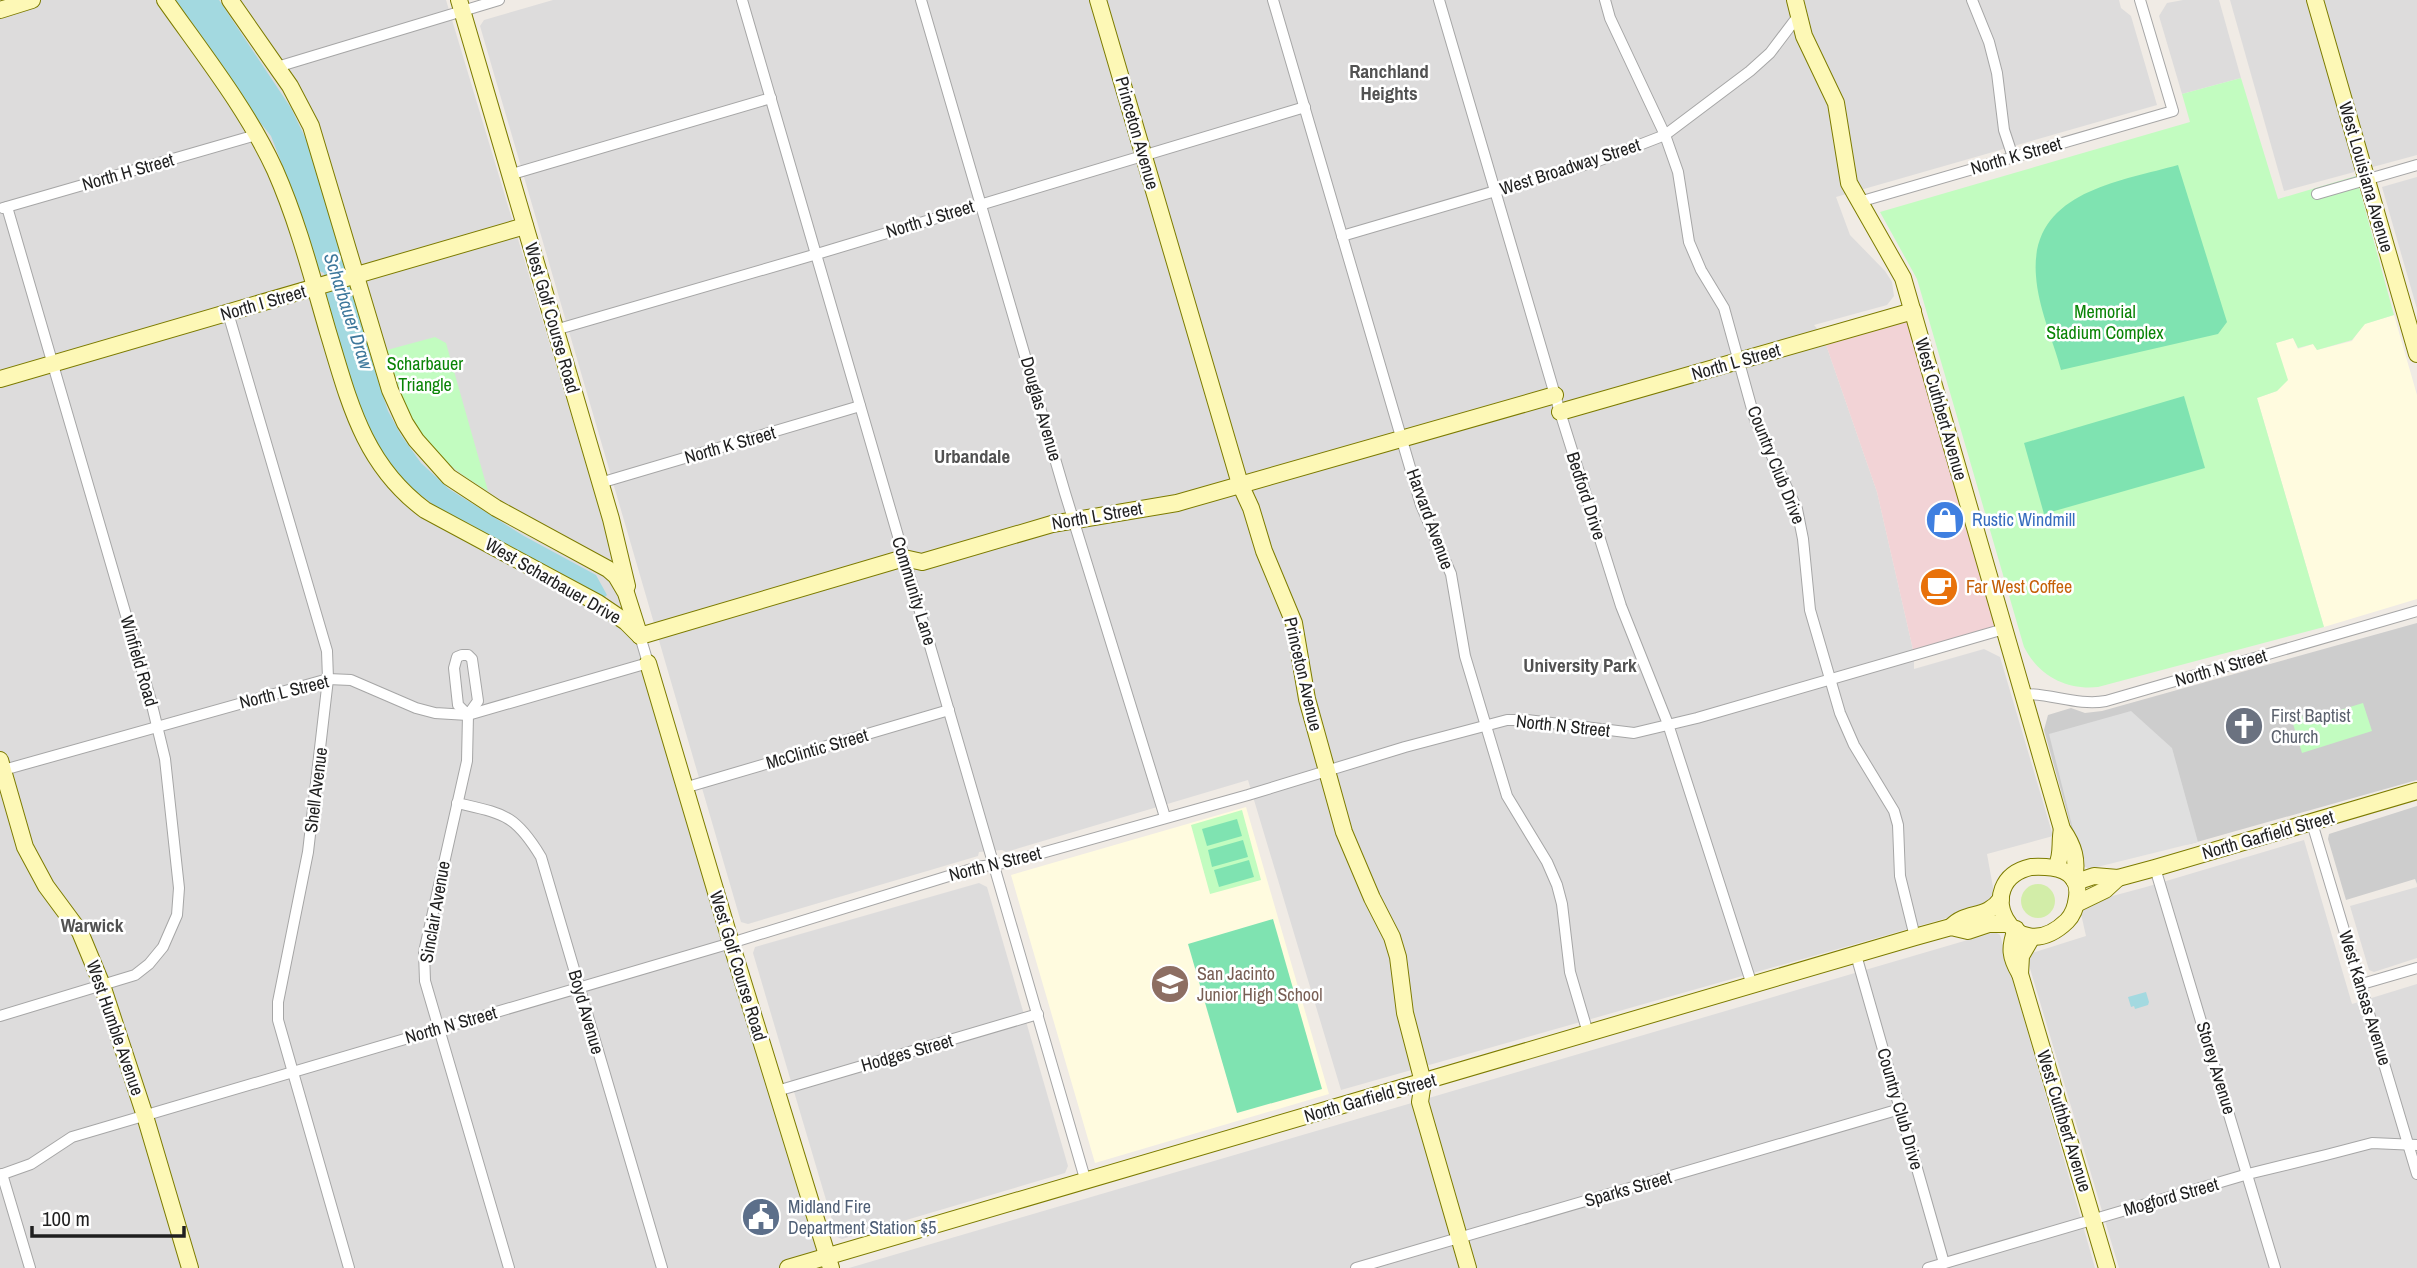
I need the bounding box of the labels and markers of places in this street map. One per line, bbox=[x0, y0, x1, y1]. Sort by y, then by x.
shop icon: Rustic Windmill bbox=[1924, 499, 1966, 541]
place label: Rustic Windmill bbox=[1972, 507, 2075, 532]
cafe icon: Far West Coffee bbox=[1918, 566, 1960, 608]
place label: Far West Coffee bbox=[1966, 574, 2072, 599]
place label: First Baptist Church bbox=[2271, 703, 2351, 749]
church icon: First Baptist Church bbox=[2223, 705, 2265, 747]
place label: San Jacinto Junior High School bbox=[1197, 961, 1323, 1007]
school or university icon: San Jacinto Junior High School bbox=[1149, 963, 1191, 1005]
place label: Midland Fire Department Station $5 bbox=[788, 1194, 937, 1240]
public building icon: Midland Fire Department Station $5 bbox=[740, 1196, 782, 1238]

